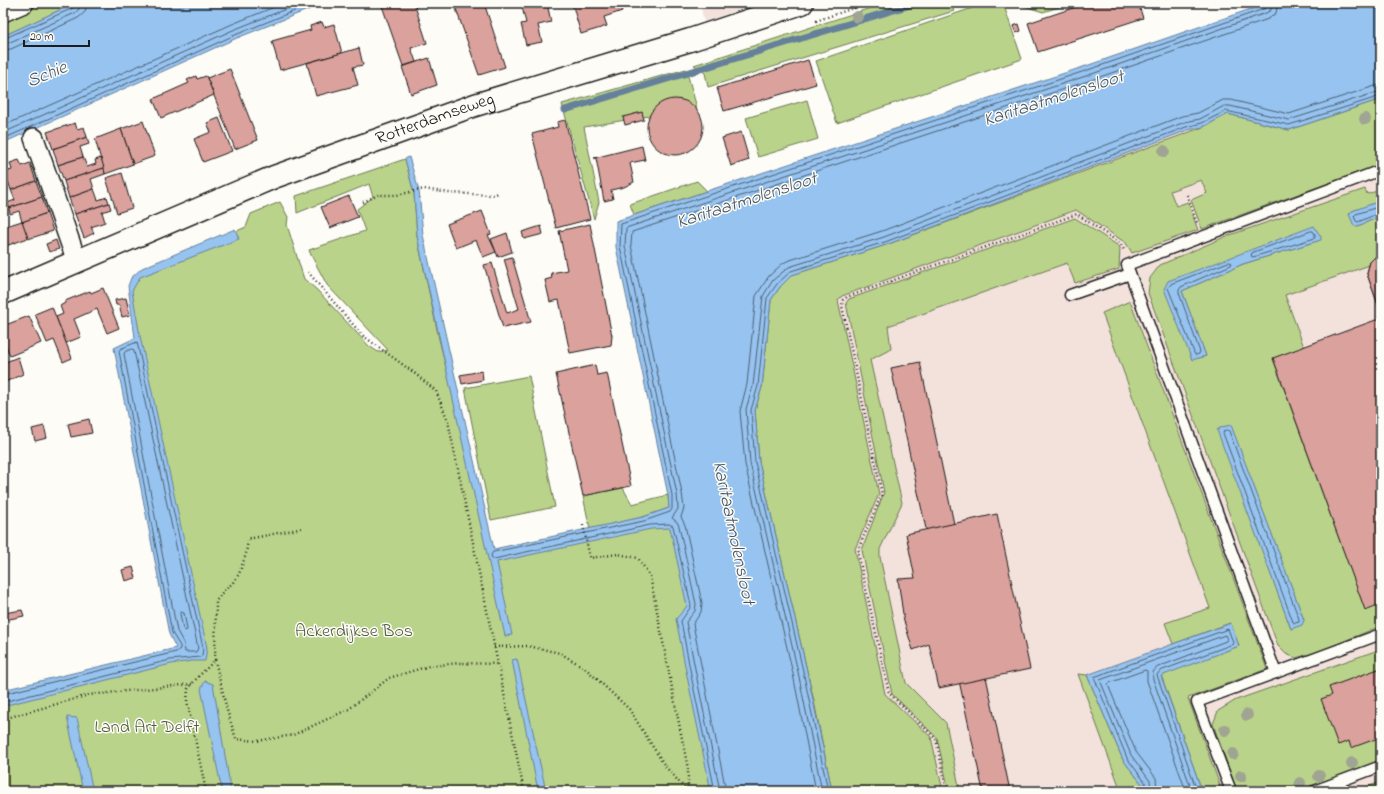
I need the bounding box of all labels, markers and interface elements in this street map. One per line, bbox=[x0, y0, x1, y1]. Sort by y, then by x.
scale bar bbox=[24, 22, 89, 48]
text: 20 m bbox=[30, 28, 53, 46]
water label: Schie bbox=[23, 54, 73, 95]
water label: Karitaatmolensloot bbox=[980, 63, 1129, 134]
street label: Rotterdamseweg bbox=[372, 87, 498, 152]
water label: Karitaatmolensloot bbox=[673, 165, 822, 236]
water label: Karitaatmolensloot bbox=[705, 459, 762, 609]
park label: Ackerdijkse Bos bbox=[295, 619, 413, 645]
park label: Land Art Delft bbox=[94, 715, 200, 741]

